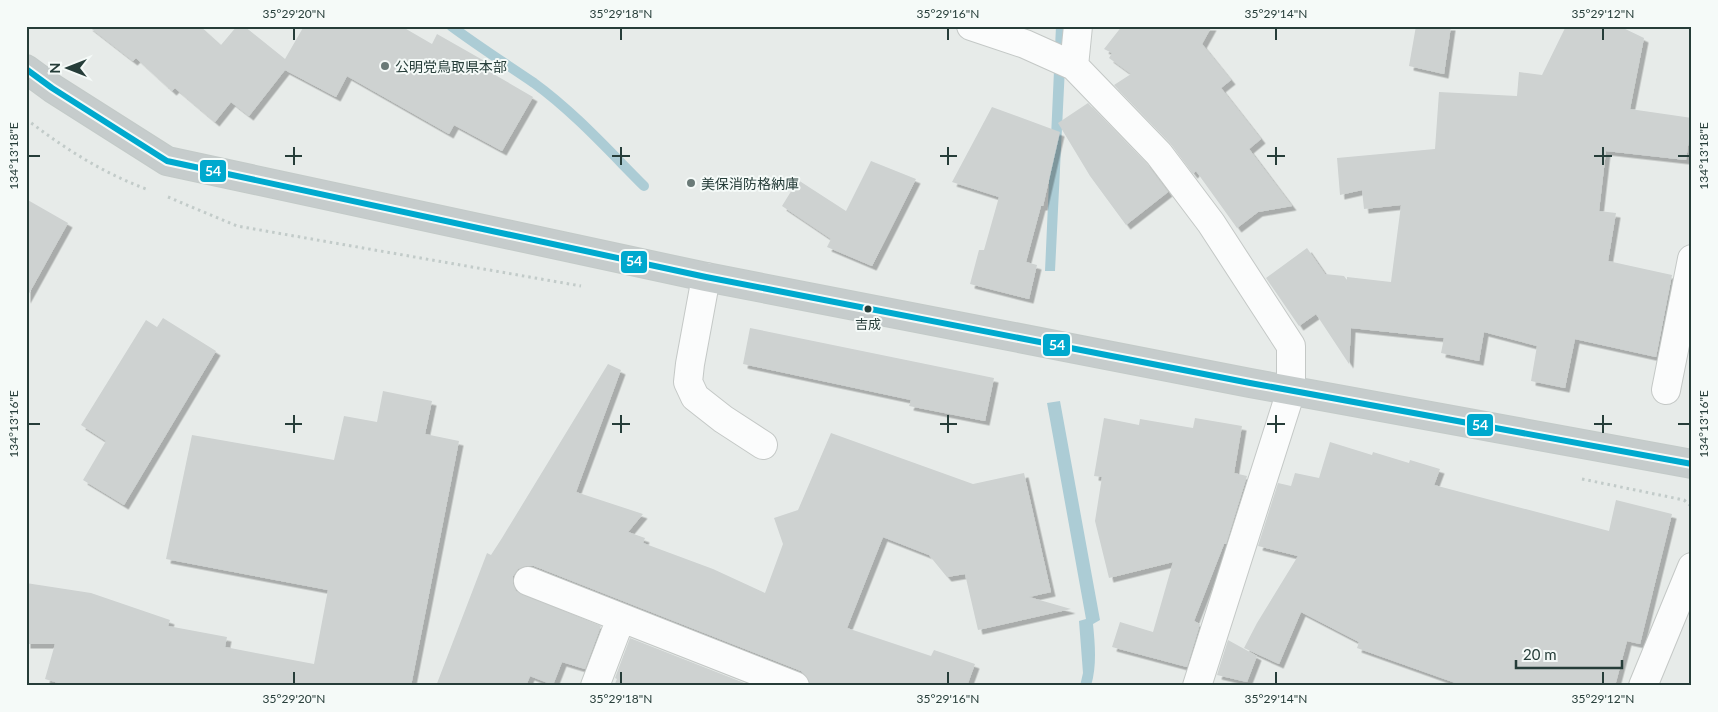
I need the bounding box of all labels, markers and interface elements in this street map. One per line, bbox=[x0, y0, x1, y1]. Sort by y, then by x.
text: 35°29'20"N bbox=[263, 6, 325, 21]
text: 35°29'18"N bbox=[590, 6, 652, 21]
text: 35°29'16"N bbox=[917, 6, 979, 21]
text: 35°29'14"N bbox=[1245, 6, 1307, 21]
text: 35°29'12"N bbox=[1572, 6, 1634, 21]
north arrow bbox=[42, 42, 92, 92]
place label: 公明党鳥取県本部 bbox=[395, 58, 507, 75]
marker: 公明党鳥取県本部 bbox=[379, 60, 391, 72]
text: N bbox=[46, 63, 63, 73]
text: 134°13'18"E bbox=[6, 122, 21, 190]
text: 134°13'18"E bbox=[1696, 122, 1711, 190]
line badge: 54 bbox=[199, 159, 227, 183]
text: 54 bbox=[205, 162, 221, 179]
place label: 美保消防格納庫 bbox=[701, 175, 799, 192]
marker: 美保消防格納庫 bbox=[685, 177, 697, 189]
line badge: 54 bbox=[620, 250, 648, 274]
text: 54 bbox=[626, 252, 642, 269]
marker: 吉成 bbox=[863, 304, 873, 314]
place label: 吉成 bbox=[855, 316, 881, 332]
line badge: 54 bbox=[1042, 333, 1071, 357]
text: 54 bbox=[1049, 336, 1065, 353]
text: 134°13'16"E bbox=[6, 390, 21, 458]
text: 134°13'16"E bbox=[1696, 390, 1711, 458]
line badge: 54 bbox=[1466, 413, 1494, 437]
text: 54 bbox=[1472, 416, 1488, 433]
scale bar bbox=[1516, 637, 1622, 669]
text: 20 m bbox=[1523, 645, 1557, 663]
text: 35°29'20"N bbox=[263, 691, 325, 706]
text: 35°29'18"N bbox=[590, 691, 652, 706]
text: 35°29'16"N bbox=[917, 691, 979, 706]
text: 35°29'14"N bbox=[1245, 691, 1307, 706]
text: 35°29'12"N bbox=[1572, 691, 1634, 706]

